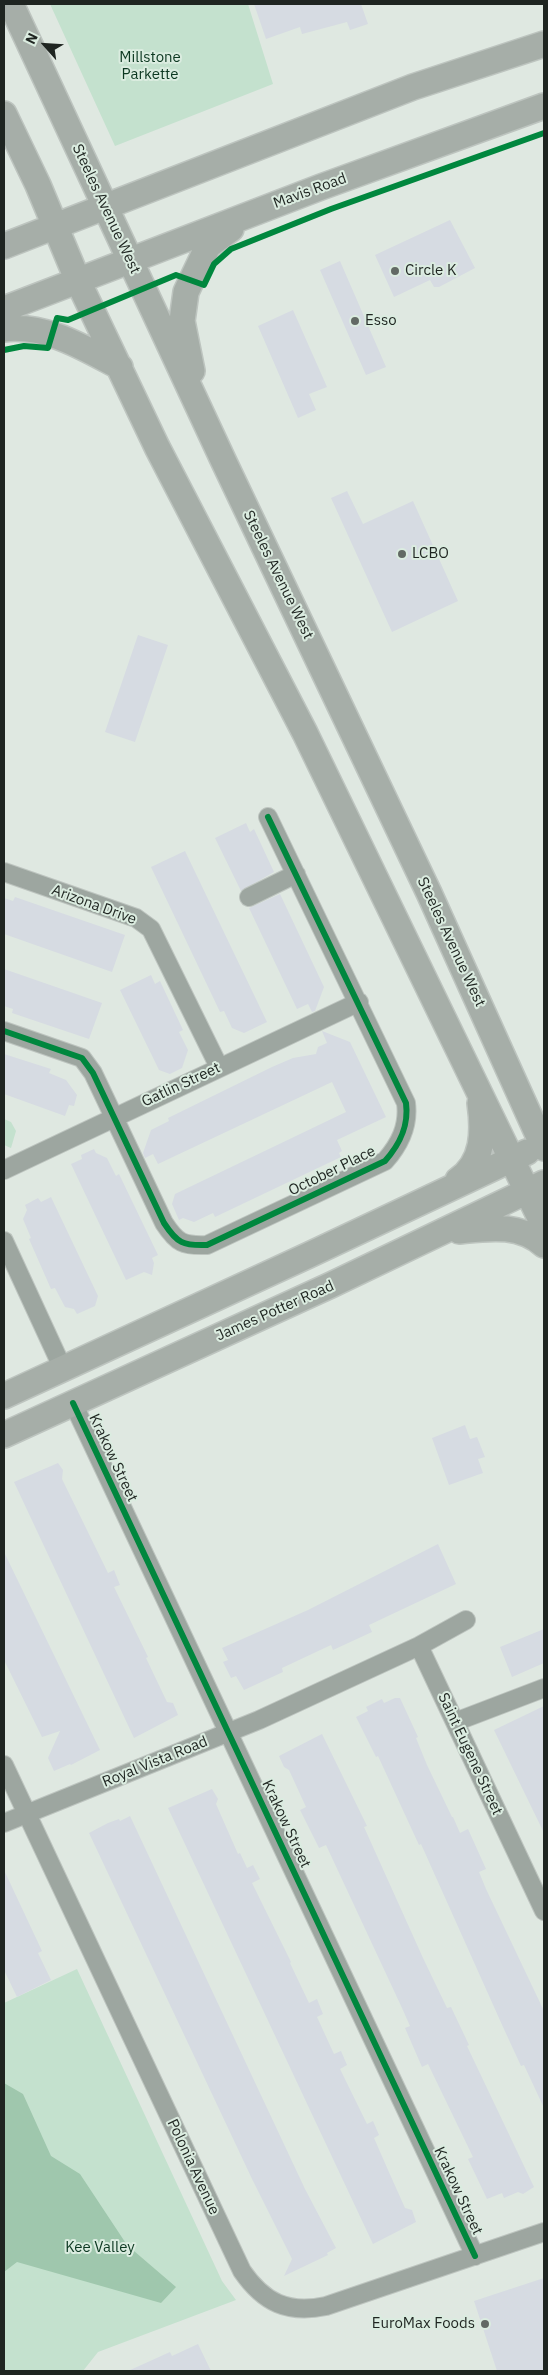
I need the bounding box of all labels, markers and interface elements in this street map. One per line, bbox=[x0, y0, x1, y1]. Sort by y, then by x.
north arrow bbox=[20, 20, 70, 70]
text: N bbox=[21, 30, 42, 47]
park label: Millstone Parkette bbox=[119, 49, 181, 84]
street label: Steeles Avenue West bbox=[68, 141, 144, 277]
street label: Mavis Road bbox=[271, 169, 349, 213]
place label: Circle K bbox=[405, 262, 456, 280]
marker: Circle K bbox=[389, 265, 401, 277]
place label: Esso bbox=[365, 312, 397, 330]
marker: Esso bbox=[349, 315, 361, 327]
street label: Steeles Avenue West bbox=[239, 508, 317, 642]
place label: LCBO bbox=[412, 545, 449, 563]
marker: LCBO bbox=[396, 548, 408, 560]
street label: Steeles Avenue West bbox=[413, 874, 489, 1010]
street label: Arizona Drive bbox=[49, 881, 139, 929]
street label: Gatlin Street bbox=[139, 1059, 223, 1111]
street label: October Place bbox=[286, 1142, 378, 1200]
street label: James Potter Road bbox=[213, 1277, 337, 1345]
street label: Krakow Street bbox=[85, 1411, 141, 1505]
street label: Saint Eugene Street bbox=[434, 1690, 506, 1818]
street label: Royal Vista Road bbox=[100, 1733, 210, 1791]
street label: Krakow Street bbox=[258, 1777, 314, 1871]
street label: Polonia Avenue bbox=[163, 2116, 223, 2218]
street label: Krakow Street bbox=[430, 2144, 486, 2238]
park label: Kee Valley bbox=[65, 2239, 135, 2257]
place label: EuroMax Foods bbox=[372, 2315, 475, 2333]
marker: EuroMax Foods bbox=[479, 2318, 491, 2330]

